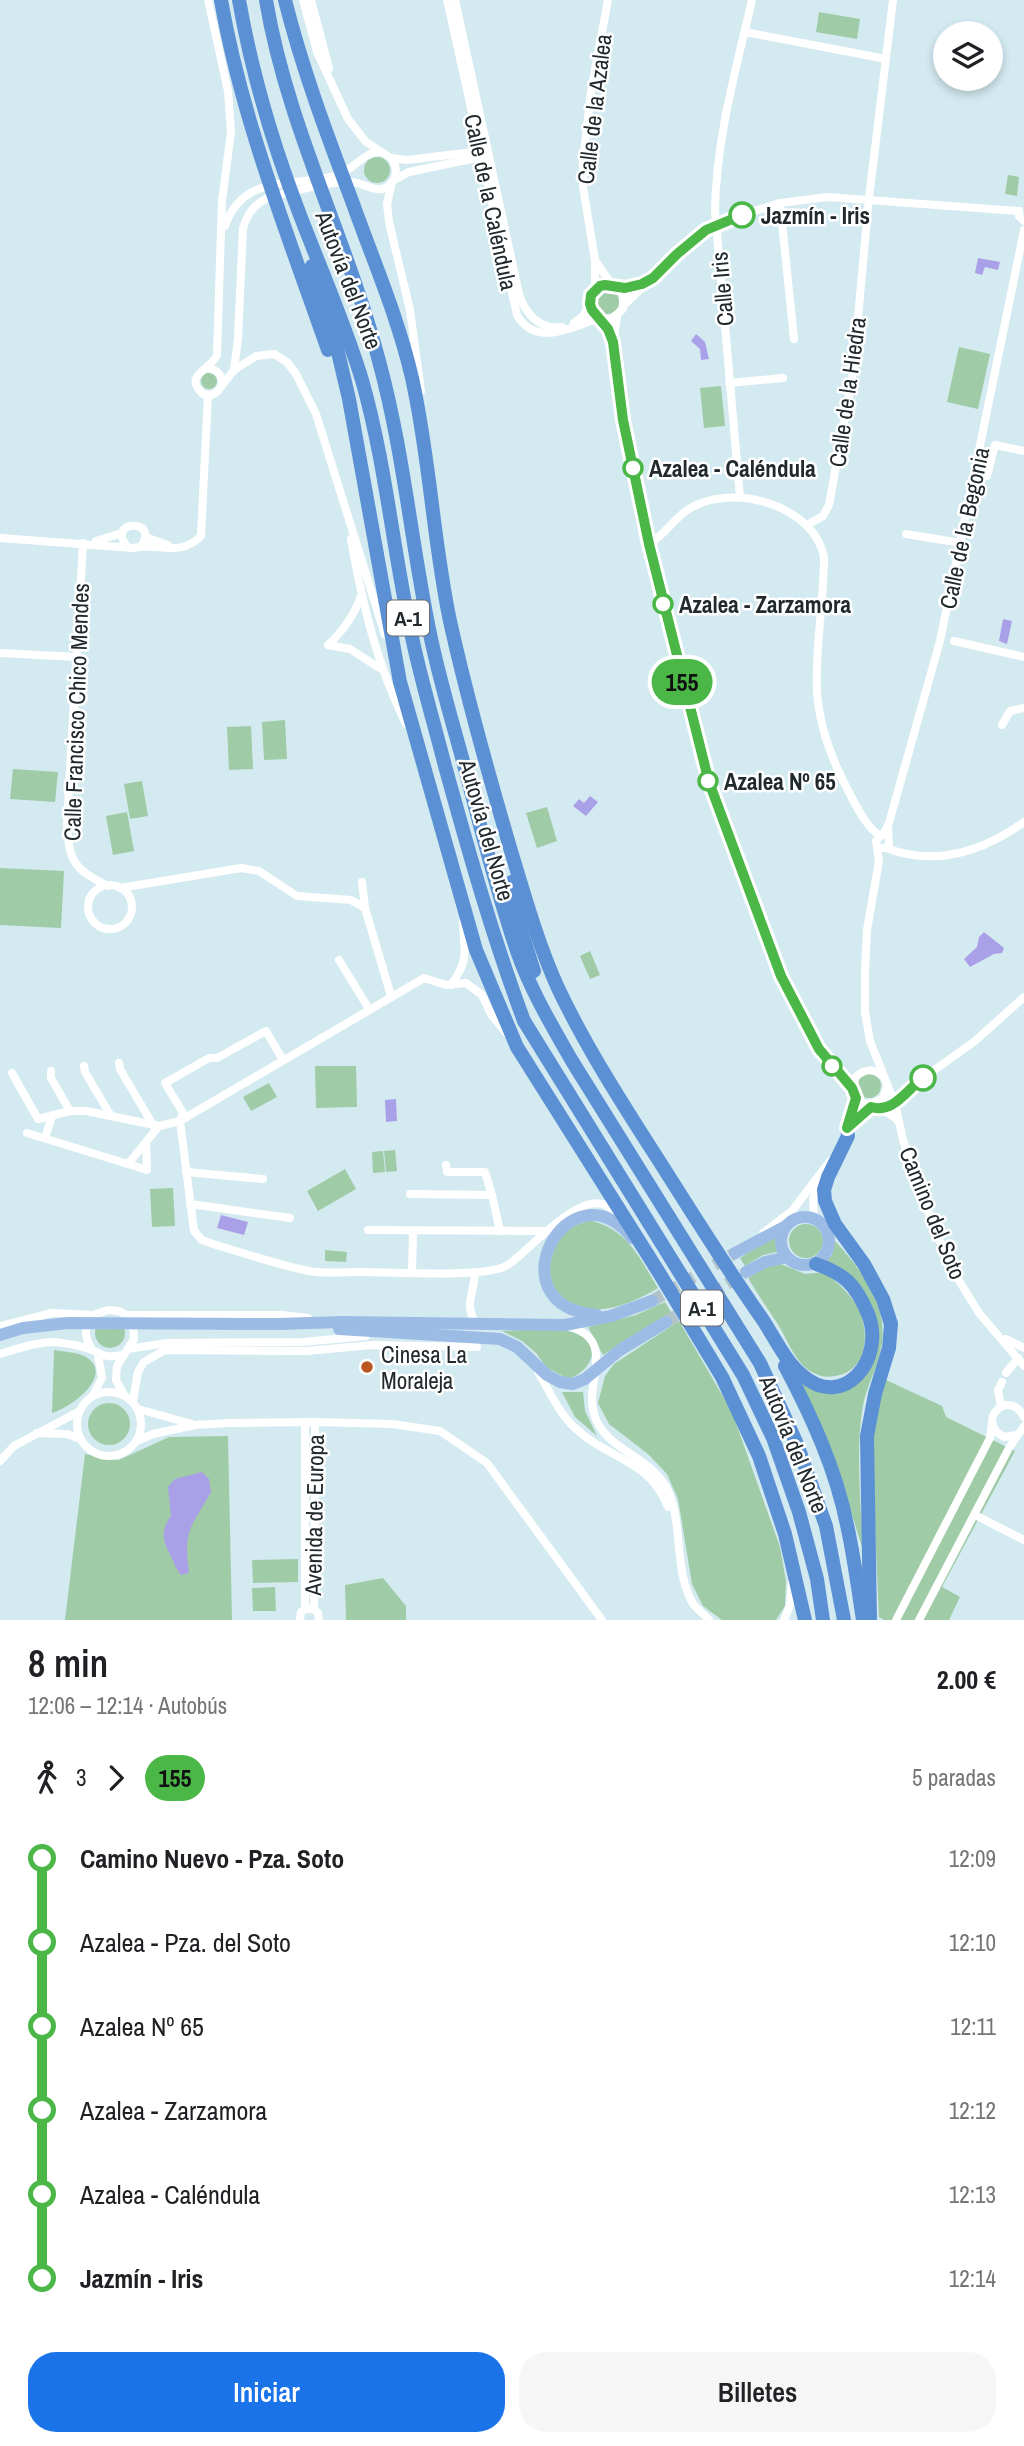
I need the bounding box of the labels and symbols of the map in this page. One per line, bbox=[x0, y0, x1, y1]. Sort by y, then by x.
street label: Calle de la Azalea bbox=[569, 32, 619, 186]
street label: Calle de la Caléndula bbox=[457, 111, 525, 293]
place label: Jazmín - Iris bbox=[761, 200, 870, 231]
marker: Jazmín - Iris bbox=[729, 202, 755, 228]
street label: Autovía del Norte bbox=[308, 205, 390, 354]
street label: Calle Iris bbox=[703, 251, 741, 327]
street label: Calle de la Hiedra bbox=[821, 315, 873, 469]
street label: Calle de la Begonia bbox=[932, 444, 996, 612]
place label: Azalea - Caléndula bbox=[649, 453, 816, 484]
marker: Azalea - Caléndula bbox=[623, 458, 643, 478]
street label: Calle Francisco Chico Mendes bbox=[56, 583, 96, 841]
place label: Azalea - Zarzamora bbox=[679, 589, 851, 620]
marker: Azalea - Zarzamora bbox=[653, 594, 673, 614]
road number: A-1 bbox=[387, 600, 429, 636]
line badge: 155 bbox=[642, 659, 722, 705]
street label: Autovía del Norte bbox=[452, 755, 522, 904]
place label: Azalea Nº 65 bbox=[724, 766, 836, 797]
marker: Azalea Nº 65 bbox=[698, 771, 718, 791]
unlabelled marker bbox=[822, 1056, 842, 1076]
unlabelled marker bbox=[910, 1065, 936, 1091]
street label: Camino del Soto bbox=[892, 1142, 974, 1284]
road number: A-1 bbox=[681, 1290, 723, 1326]
place label: Cinesa La Moraleja bbox=[381, 1339, 467, 1396]
marker: Cinesa La Moraleja bbox=[359, 1359, 375, 1375]
street label: Autovía del Norte bbox=[752, 1370, 836, 1517]
street label: Avenida de Europa bbox=[297, 1434, 331, 1597]

